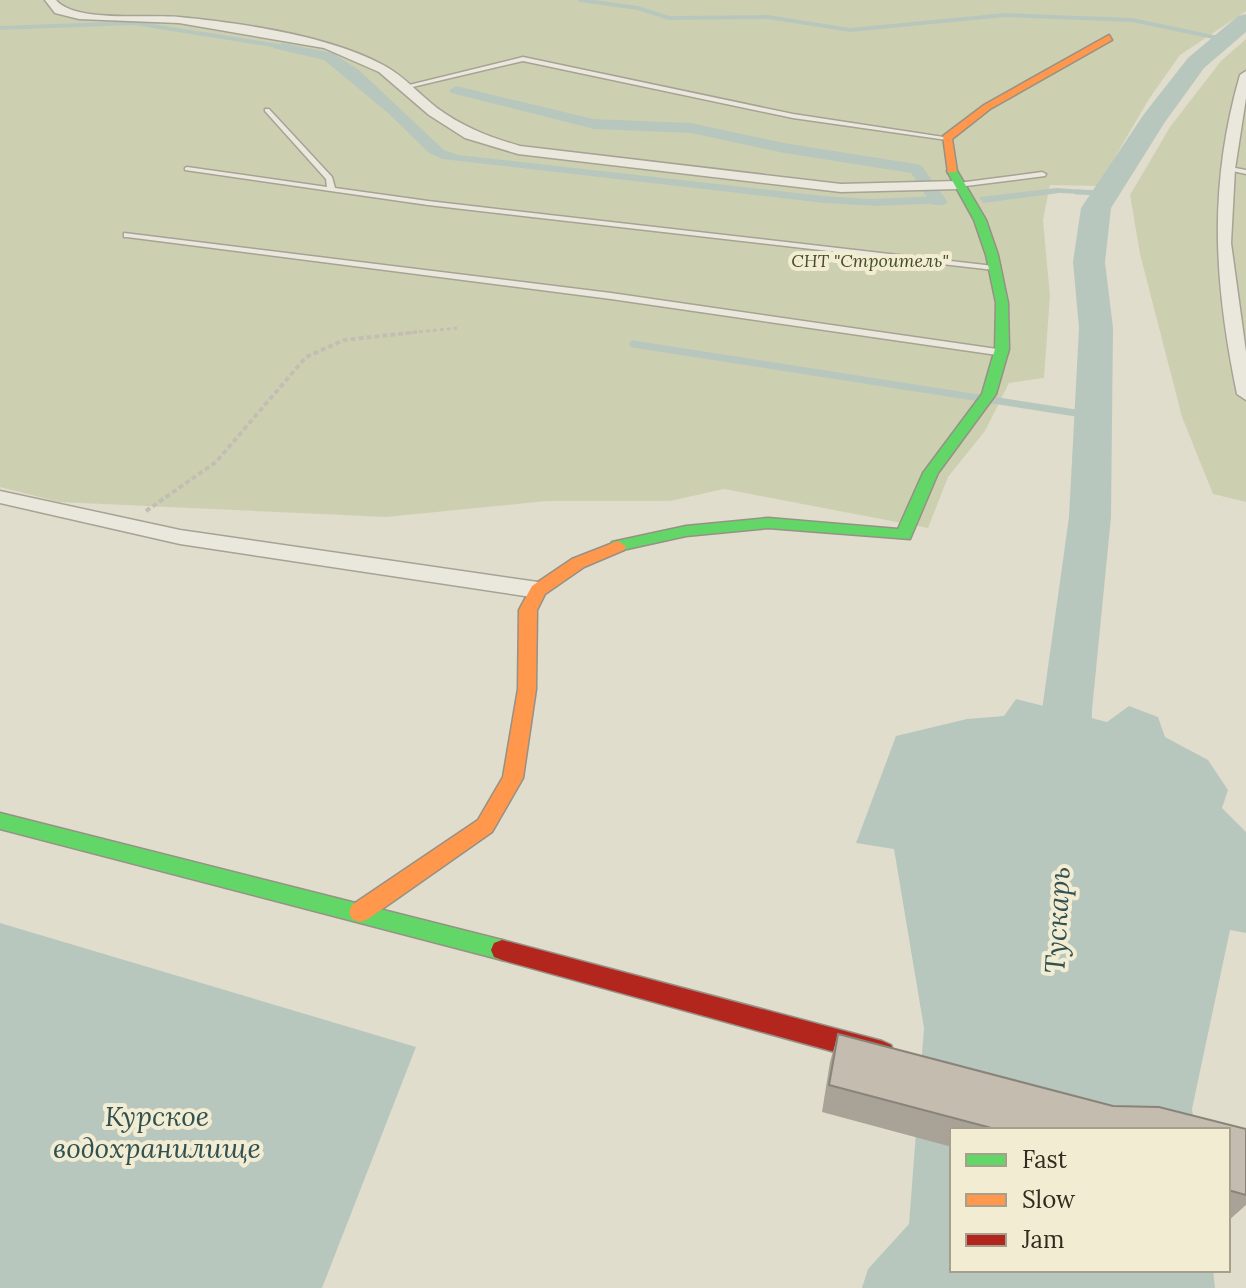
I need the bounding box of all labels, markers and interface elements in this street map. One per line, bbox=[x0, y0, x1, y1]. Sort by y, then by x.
park label: СНТ "Строитель" bbox=[791, 249, 949, 272]
water label: Тускарь bbox=[1036, 866, 1078, 974]
water label: Курское водохранилище bbox=[53, 1098, 261, 1166]
legend bbox=[950, 1128, 1230, 1272]
text: Fast bbox=[1022, 1144, 1068, 1175]
text: Slow bbox=[1022, 1184, 1076, 1215]
text: Jam bbox=[1021, 1224, 1064, 1255]

